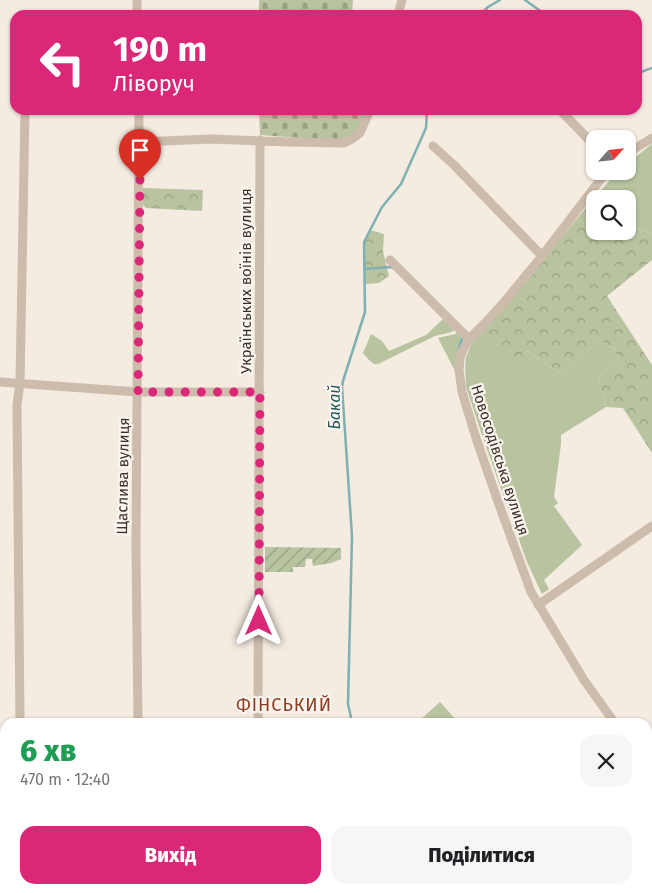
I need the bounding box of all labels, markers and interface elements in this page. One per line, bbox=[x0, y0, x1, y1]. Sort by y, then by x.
text: 190 m bbox=[113, 28, 207, 70]
icon: left bbox=[30, 30, 95, 95]
text: Ліворуч bbox=[113, 70, 195, 97]
pin bbox=[119, 129, 161, 180]
north arrow bbox=[586, 130, 636, 180]
map controls bbox=[586, 130, 636, 240]
icon: arrive bbox=[126, 136, 154, 164]
street label: Українських воїнів вулиця bbox=[237, 188, 255, 374]
button: search bbox=[586, 190, 636, 240]
street label: Новосодівська вулиця bbox=[467, 382, 533, 538]
water label: Бакай bbox=[325, 385, 344, 429]
street label: Щаслива вулиця bbox=[113, 417, 133, 535]
position arrow bbox=[232, 594, 284, 646]
district label: ФІНСЬКИЙ bbox=[236, 694, 332, 716]
text: 6 хв bbox=[20, 733, 76, 769]
button: close bbox=[580, 735, 632, 787]
text: 470 m · 12:40 bbox=[20, 770, 110, 789]
button: Вихід bbox=[20, 826, 321, 884]
button: Поділитися bbox=[331, 826, 632, 884]

